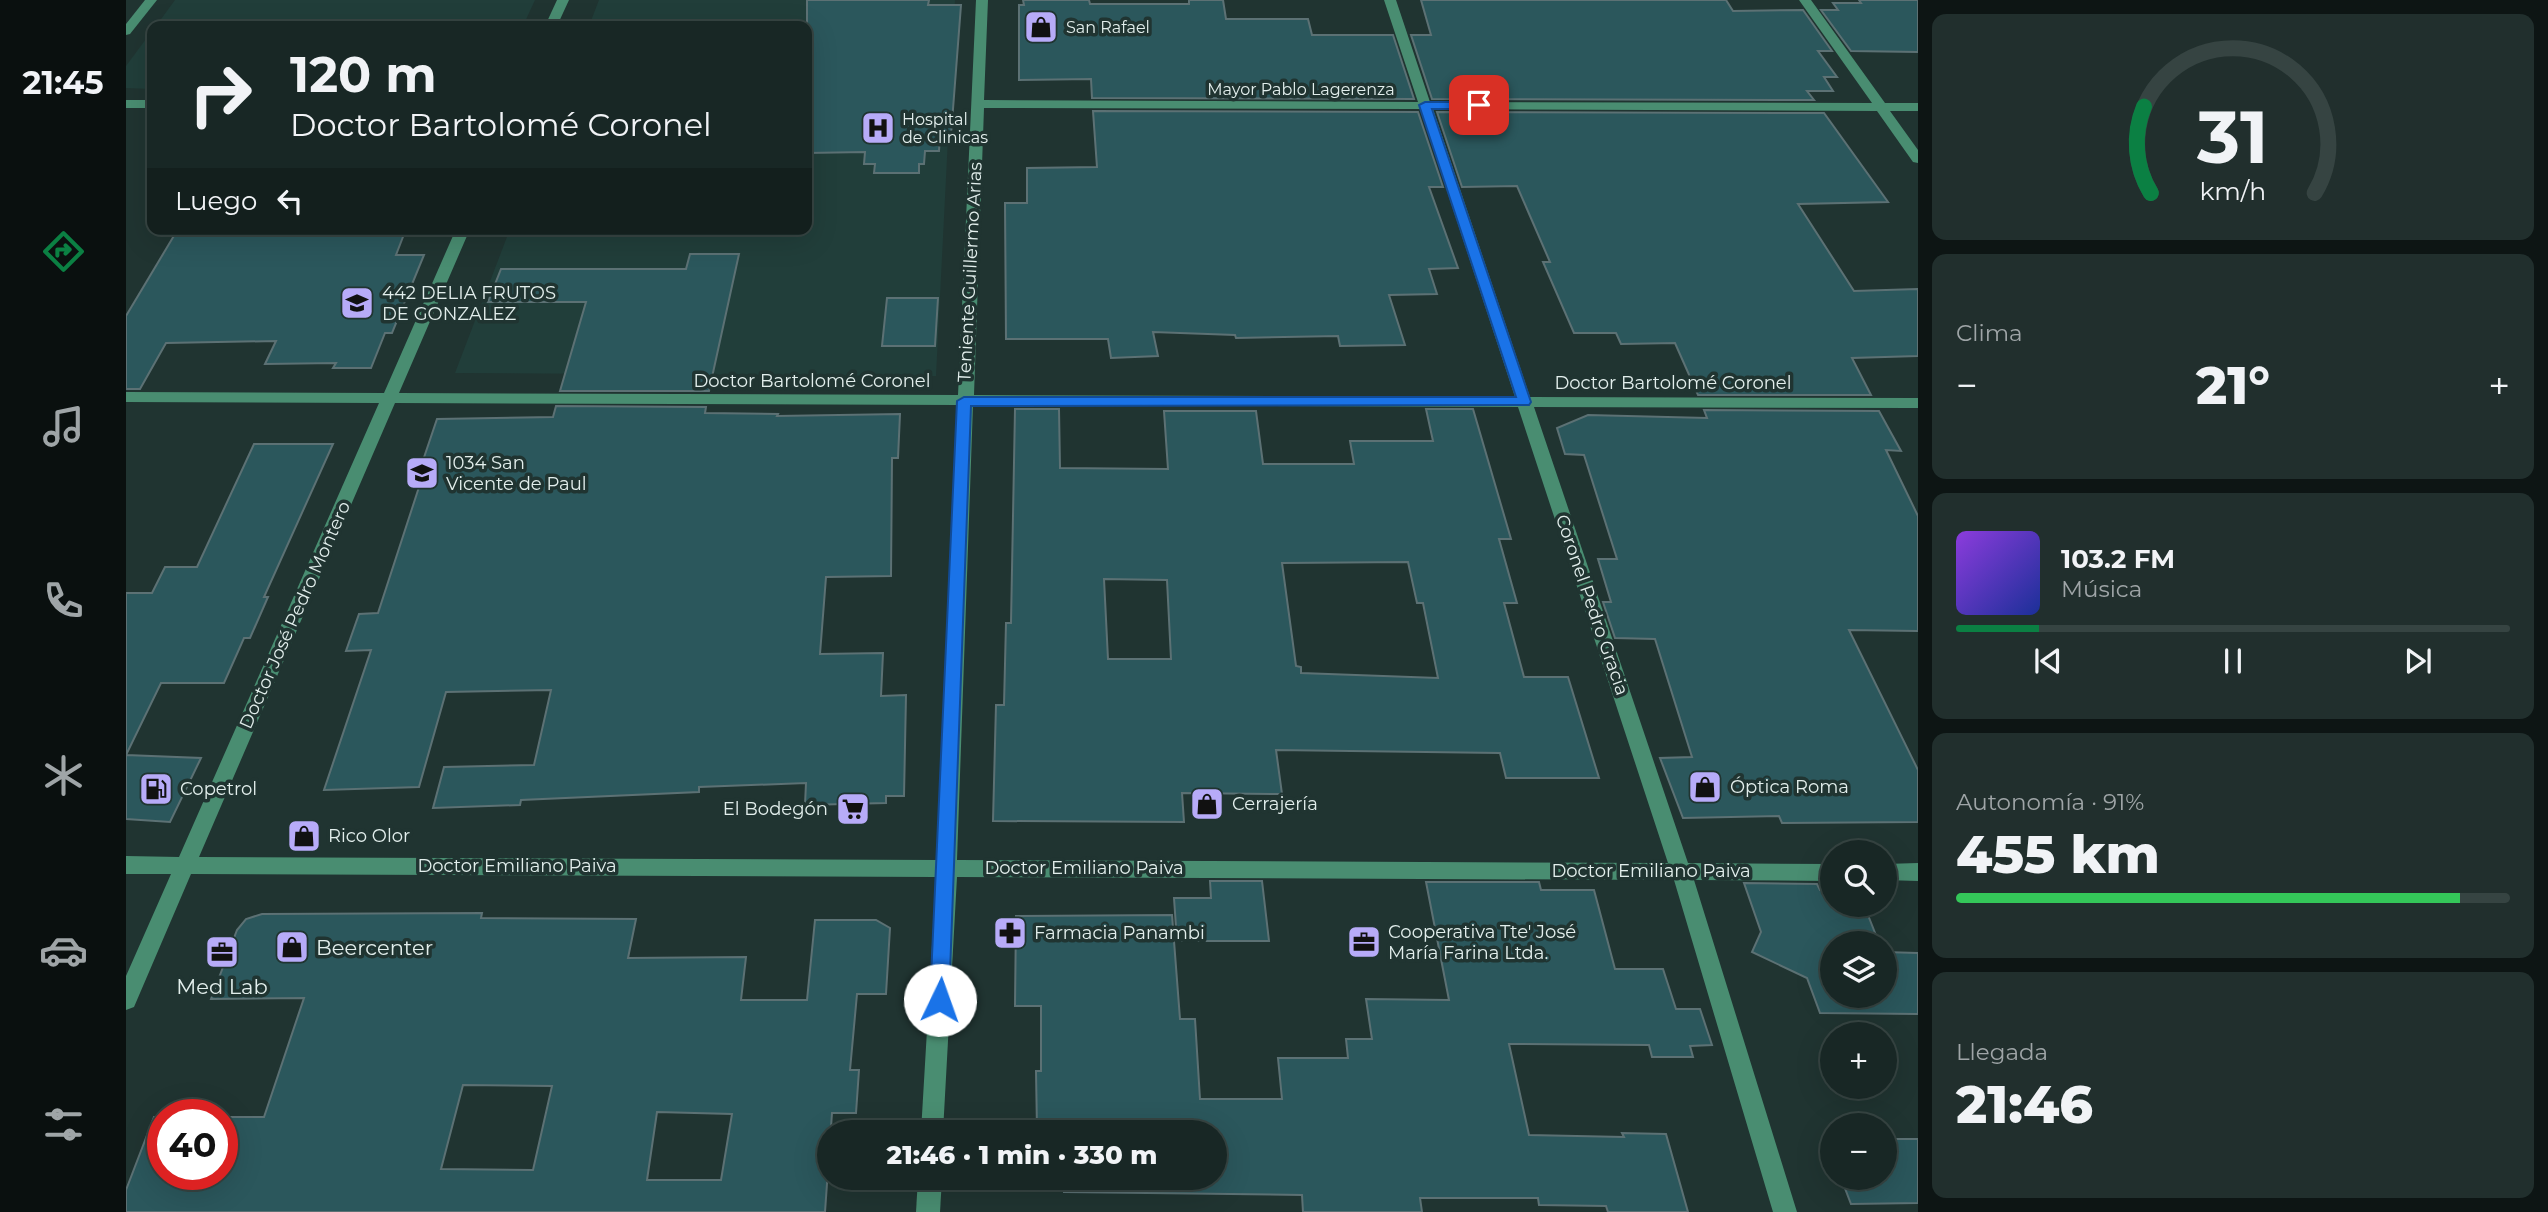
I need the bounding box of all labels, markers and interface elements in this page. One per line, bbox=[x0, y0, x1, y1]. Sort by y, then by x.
shop icon: San Rafael bbox=[1022, 8, 1060, 46]
place label: San Rafael bbox=[1066, 18, 1150, 37]
text: 120 m bbox=[290, 45, 437, 104]
icon: right bbox=[175, 49, 266, 140]
text: 21:45 bbox=[23, 63, 103, 102]
pin bbox=[1449, 75, 1509, 135]
street label: Mayor Pablo Lagerenza bbox=[1207, 80, 1395, 99]
icon: arrive bbox=[1460, 86, 1498, 124]
text: 31 bbox=[2196, 93, 2269, 181]
text: Doctor Bartolomé Coronel bbox=[290, 105, 712, 144]
hospital icon: Hospital de Clinicas bbox=[859, 109, 897, 147]
place label: Hospital de Clinicas bbox=[902, 110, 988, 147]
street label: Teniente Guillermo Arias bbox=[953, 161, 987, 383]
text: km/h bbox=[2200, 176, 2266, 206]
icon: left bbox=[271, 182, 309, 220]
text: Luego bbox=[175, 185, 257, 217]
icon: directions bbox=[39, 227, 88, 276]
place label: 442 DELIA FRUTOS DE GONZALEZ bbox=[382, 282, 556, 325]
school or university icon: 442 DELIA FRUTOS DE GONZALEZ bbox=[338, 284, 376, 322]
text: Clima bbox=[1956, 319, 2023, 347]
text: 21° bbox=[2196, 354, 2270, 417]
text: − bbox=[1956, 362, 1978, 409]
text: + bbox=[2488, 362, 2510, 409]
street label: Doctor Bartolomé Coronel bbox=[693, 370, 931, 392]
street label: Doctor Bartolomé Coronel bbox=[1554, 372, 1792, 394]
icon: music bbox=[39, 402, 88, 451]
place label: 1034 San Vicente de Paul bbox=[446, 452, 587, 495]
school or university icon: 1034 San Vicente de Paul bbox=[403, 454, 441, 492]
street label: Doctor José Pedro Montero bbox=[235, 498, 355, 732]
street label: Coronel Pedro Gracia bbox=[1551, 512, 1633, 698]
text: 103.2 FM bbox=[2061, 543, 2175, 575]
text: Música bbox=[2061, 575, 2142, 603]
icon: phone bbox=[39, 576, 88, 625]
icon: previous bbox=[2029, 642, 2067, 680]
icon: pause bbox=[2214, 642, 2252, 680]
icon: next bbox=[2399, 642, 2437, 680]
icon: climate bbox=[39, 751, 88, 800]
shop icon: Óptica Roma bbox=[1686, 768, 1724, 806]
fuel station icon: Copetrol bbox=[137, 770, 175, 808]
place label: Óptica Roma bbox=[1730, 776, 1849, 798]
place label: Copetrol bbox=[180, 778, 257, 800]
shop icon: Cerrajería bbox=[1188, 785, 1226, 823]
text: Autonomía · 91% bbox=[1956, 788, 2144, 816]
supermarket icon: El Bodegón bbox=[834, 790, 872, 828]
place label: Cerrajería bbox=[1232, 793, 1318, 815]
place label: El Bodegón bbox=[723, 798, 828, 820]
shop icon: Rico Olor bbox=[285, 817, 323, 855]
text: 455 km bbox=[1956, 823, 2160, 886]
place label: Rico Olor bbox=[328, 825, 410, 847]
map controls bbox=[1820, 840, 1897, 1190]
button: search bbox=[1820, 840, 1897, 917]
street label: Doctor Emiliano Paiva bbox=[417, 855, 617, 877]
street label: Doctor Emiliano Paiva bbox=[984, 857, 1184, 879]
street label: Doctor Emiliano Paiva bbox=[1551, 860, 1751, 882]
pharmacy icon: Farmacia Panambi bbox=[991, 914, 1029, 952]
place label: Cooperativa Tte' José María Farina Ltda. bbox=[1388, 921, 1576, 964]
place label: Farmacia Panambi bbox=[1034, 922, 1205, 944]
office icon: Cooperativa Tte' José María Farina Ltda. bbox=[1345, 923, 1383, 961]
icon: car bbox=[39, 926, 88, 975]
shop icon: Beercenter bbox=[273, 928, 311, 966]
button: layers bbox=[1820, 931, 1897, 1008]
office icon: Med Lab bbox=[203, 933, 241, 971]
place label: Beercenter bbox=[316, 935, 433, 960]
position arrow bbox=[903, 963, 977, 1037]
place label: Med Lab bbox=[176, 974, 268, 999]
button: + bbox=[1820, 1022, 1897, 1099]
text: Llegada bbox=[1956, 1038, 2048, 1066]
text: 21:46 bbox=[1956, 1073, 2093, 1136]
speed limit sign: 40 bbox=[147, 1099, 238, 1190]
icon: filters bbox=[39, 1100, 88, 1149]
button: − bbox=[1820, 1113, 1897, 1190]
text: 21:46 · 1 min · 330 m bbox=[887, 1139, 1157, 1171]

